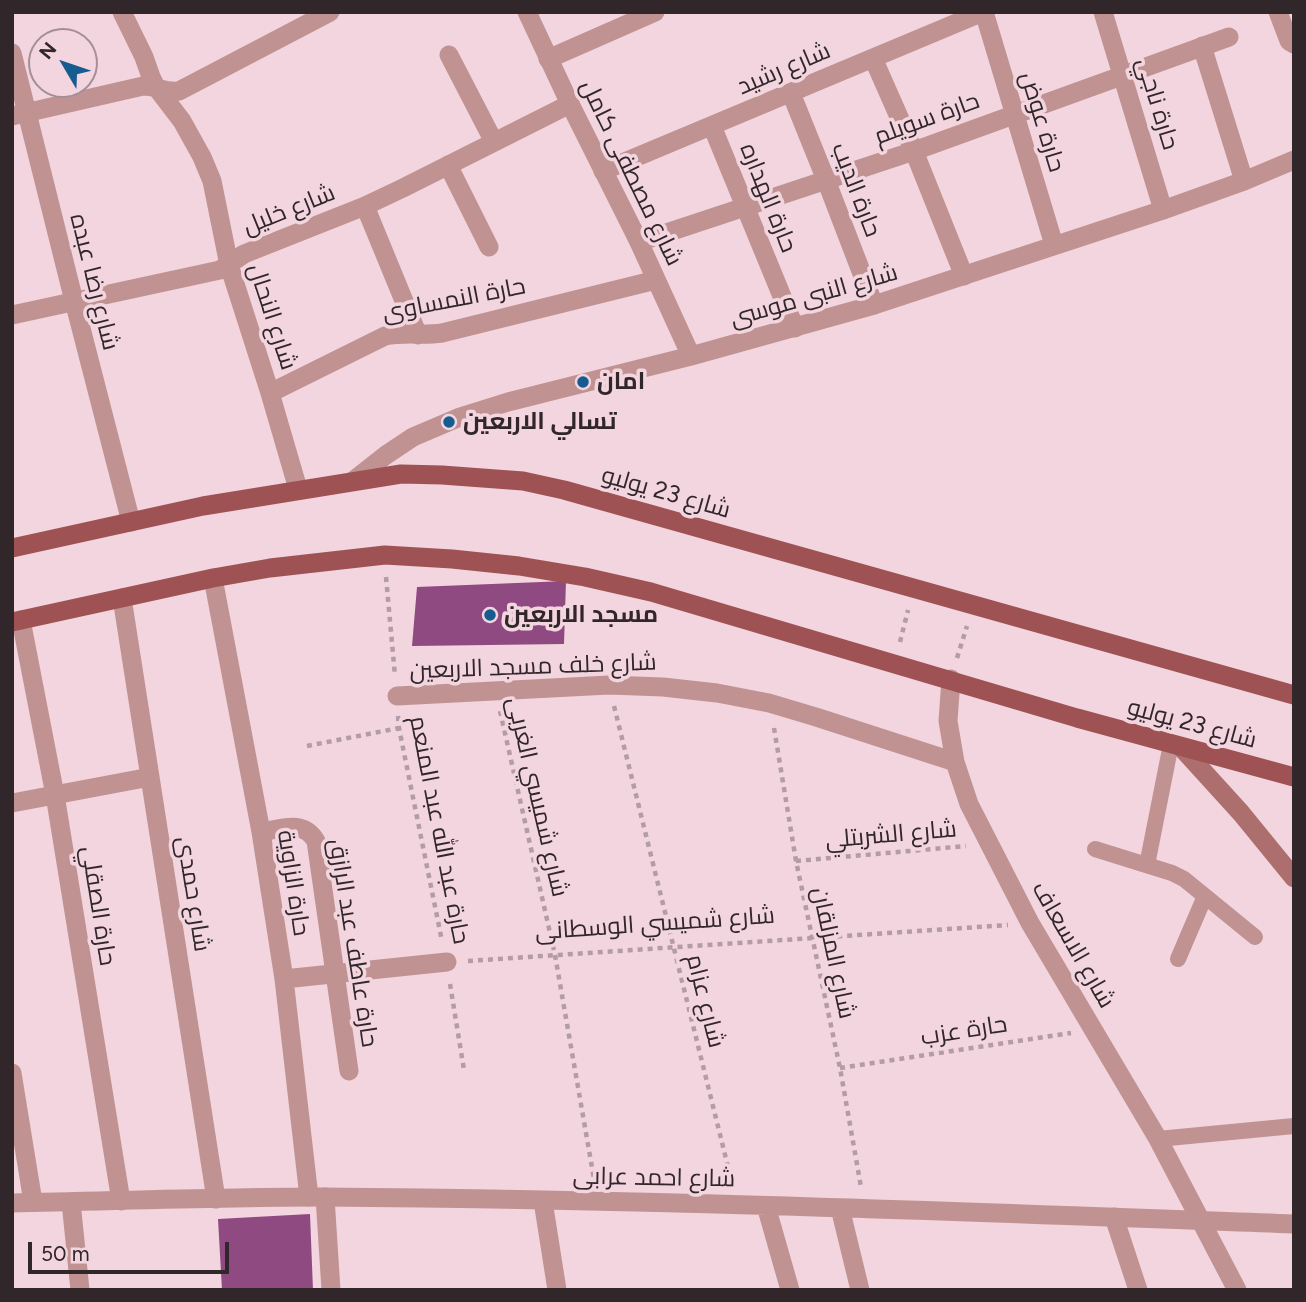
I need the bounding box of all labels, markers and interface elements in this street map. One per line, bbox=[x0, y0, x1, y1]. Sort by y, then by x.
north arrow bbox=[28, 28, 98, 98]
street label: شارع رشيد bbox=[733, 37, 835, 101]
text: N bbox=[34, 38, 61, 64]
street label: حارة ناجي bbox=[1129, 55, 1185, 153]
street label: حارة عوض bbox=[1013, 68, 1071, 176]
street label: شارع مصطفى كامل bbox=[574, 75, 688, 271]
street label: حارة سويلم bbox=[870, 87, 984, 151]
street label: حارة الهداره bbox=[733, 139, 803, 257]
street label: حارة الديب bbox=[825, 139, 887, 241]
street label: شارع خليل bbox=[239, 178, 339, 242]
street label: شارع رضا عبده bbox=[63, 211, 125, 353]
street label: شارع النبى موسى bbox=[727, 258, 901, 334]
street label: شارع النحال bbox=[241, 260, 303, 374]
street label: حارة النمساوى bbox=[380, 272, 528, 328]
place label: امان bbox=[597, 368, 645, 396]
marker: امان bbox=[575, 374, 591, 390]
place label: تسالي الاربعين bbox=[463, 408, 617, 436]
marker: تسالي الاربعين bbox=[441, 414, 457, 430]
street label: شارع 23 يوليو bbox=[598, 461, 734, 525]
place label: مسجد الاربعين bbox=[504, 601, 658, 629]
marker: مسجد الاربعين bbox=[482, 607, 498, 623]
street label: شارع خلف مسجد الاربعين bbox=[409, 648, 657, 686]
street label: شارع 23 يوليو bbox=[1124, 693, 1260, 755]
street label: شارع شميسي الغربى bbox=[500, 694, 574, 900]
street label: حارة عبد الله عبد المنعم bbox=[403, 713, 475, 947]
street label: شارع الشربتلي bbox=[824, 815, 958, 855]
street label: حارة الزاوية bbox=[270, 828, 316, 938]
street label: شارع حمدى bbox=[170, 834, 216, 954]
street label: حارة عاطف عبد الرازق bbox=[322, 837, 384, 1049]
street label: حارة الصقلي bbox=[74, 844, 122, 968]
street label: شارع الاسعاف bbox=[1025, 877, 1121, 1013]
street label: شارع المزلقان bbox=[805, 885, 861, 1021]
street label: شارع شميسي الوسطانى bbox=[534, 901, 776, 947]
street label: شارع عزام bbox=[679, 951, 731, 1051]
street label: حارة عزب bbox=[919, 1010, 1009, 1052]
street label: شارع احمد عرابى bbox=[572, 1162, 736, 1194]
scale bar bbox=[32, 1228, 233, 1272]
text: 50 m bbox=[41, 1241, 90, 1266]

